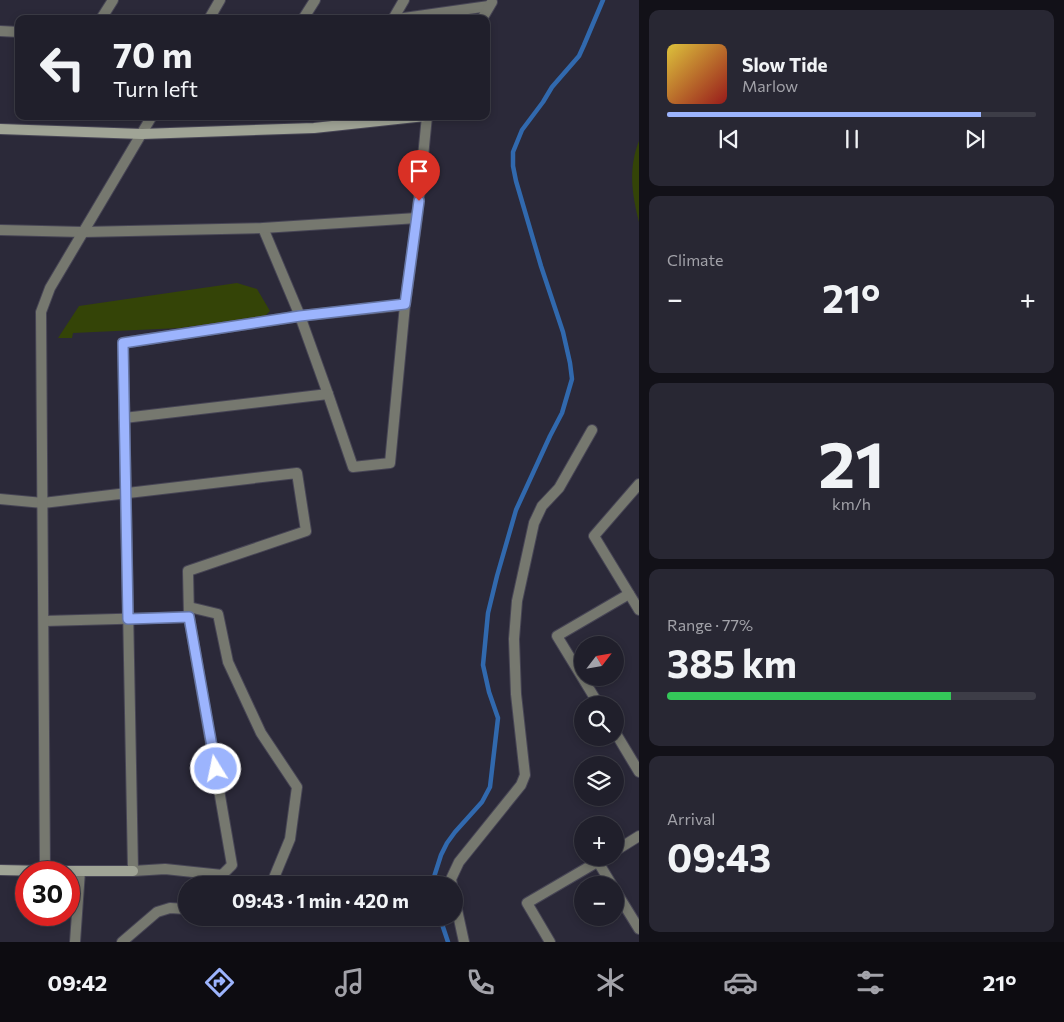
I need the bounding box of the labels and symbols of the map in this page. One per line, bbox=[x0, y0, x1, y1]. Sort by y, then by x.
pin bbox=[398, 150, 440, 201]
north arrow bbox=[574, 636, 624, 686]
position arrow bbox=[189, 742, 241, 794]
speed limit sign: 30 bbox=[15, 861, 80, 926]

